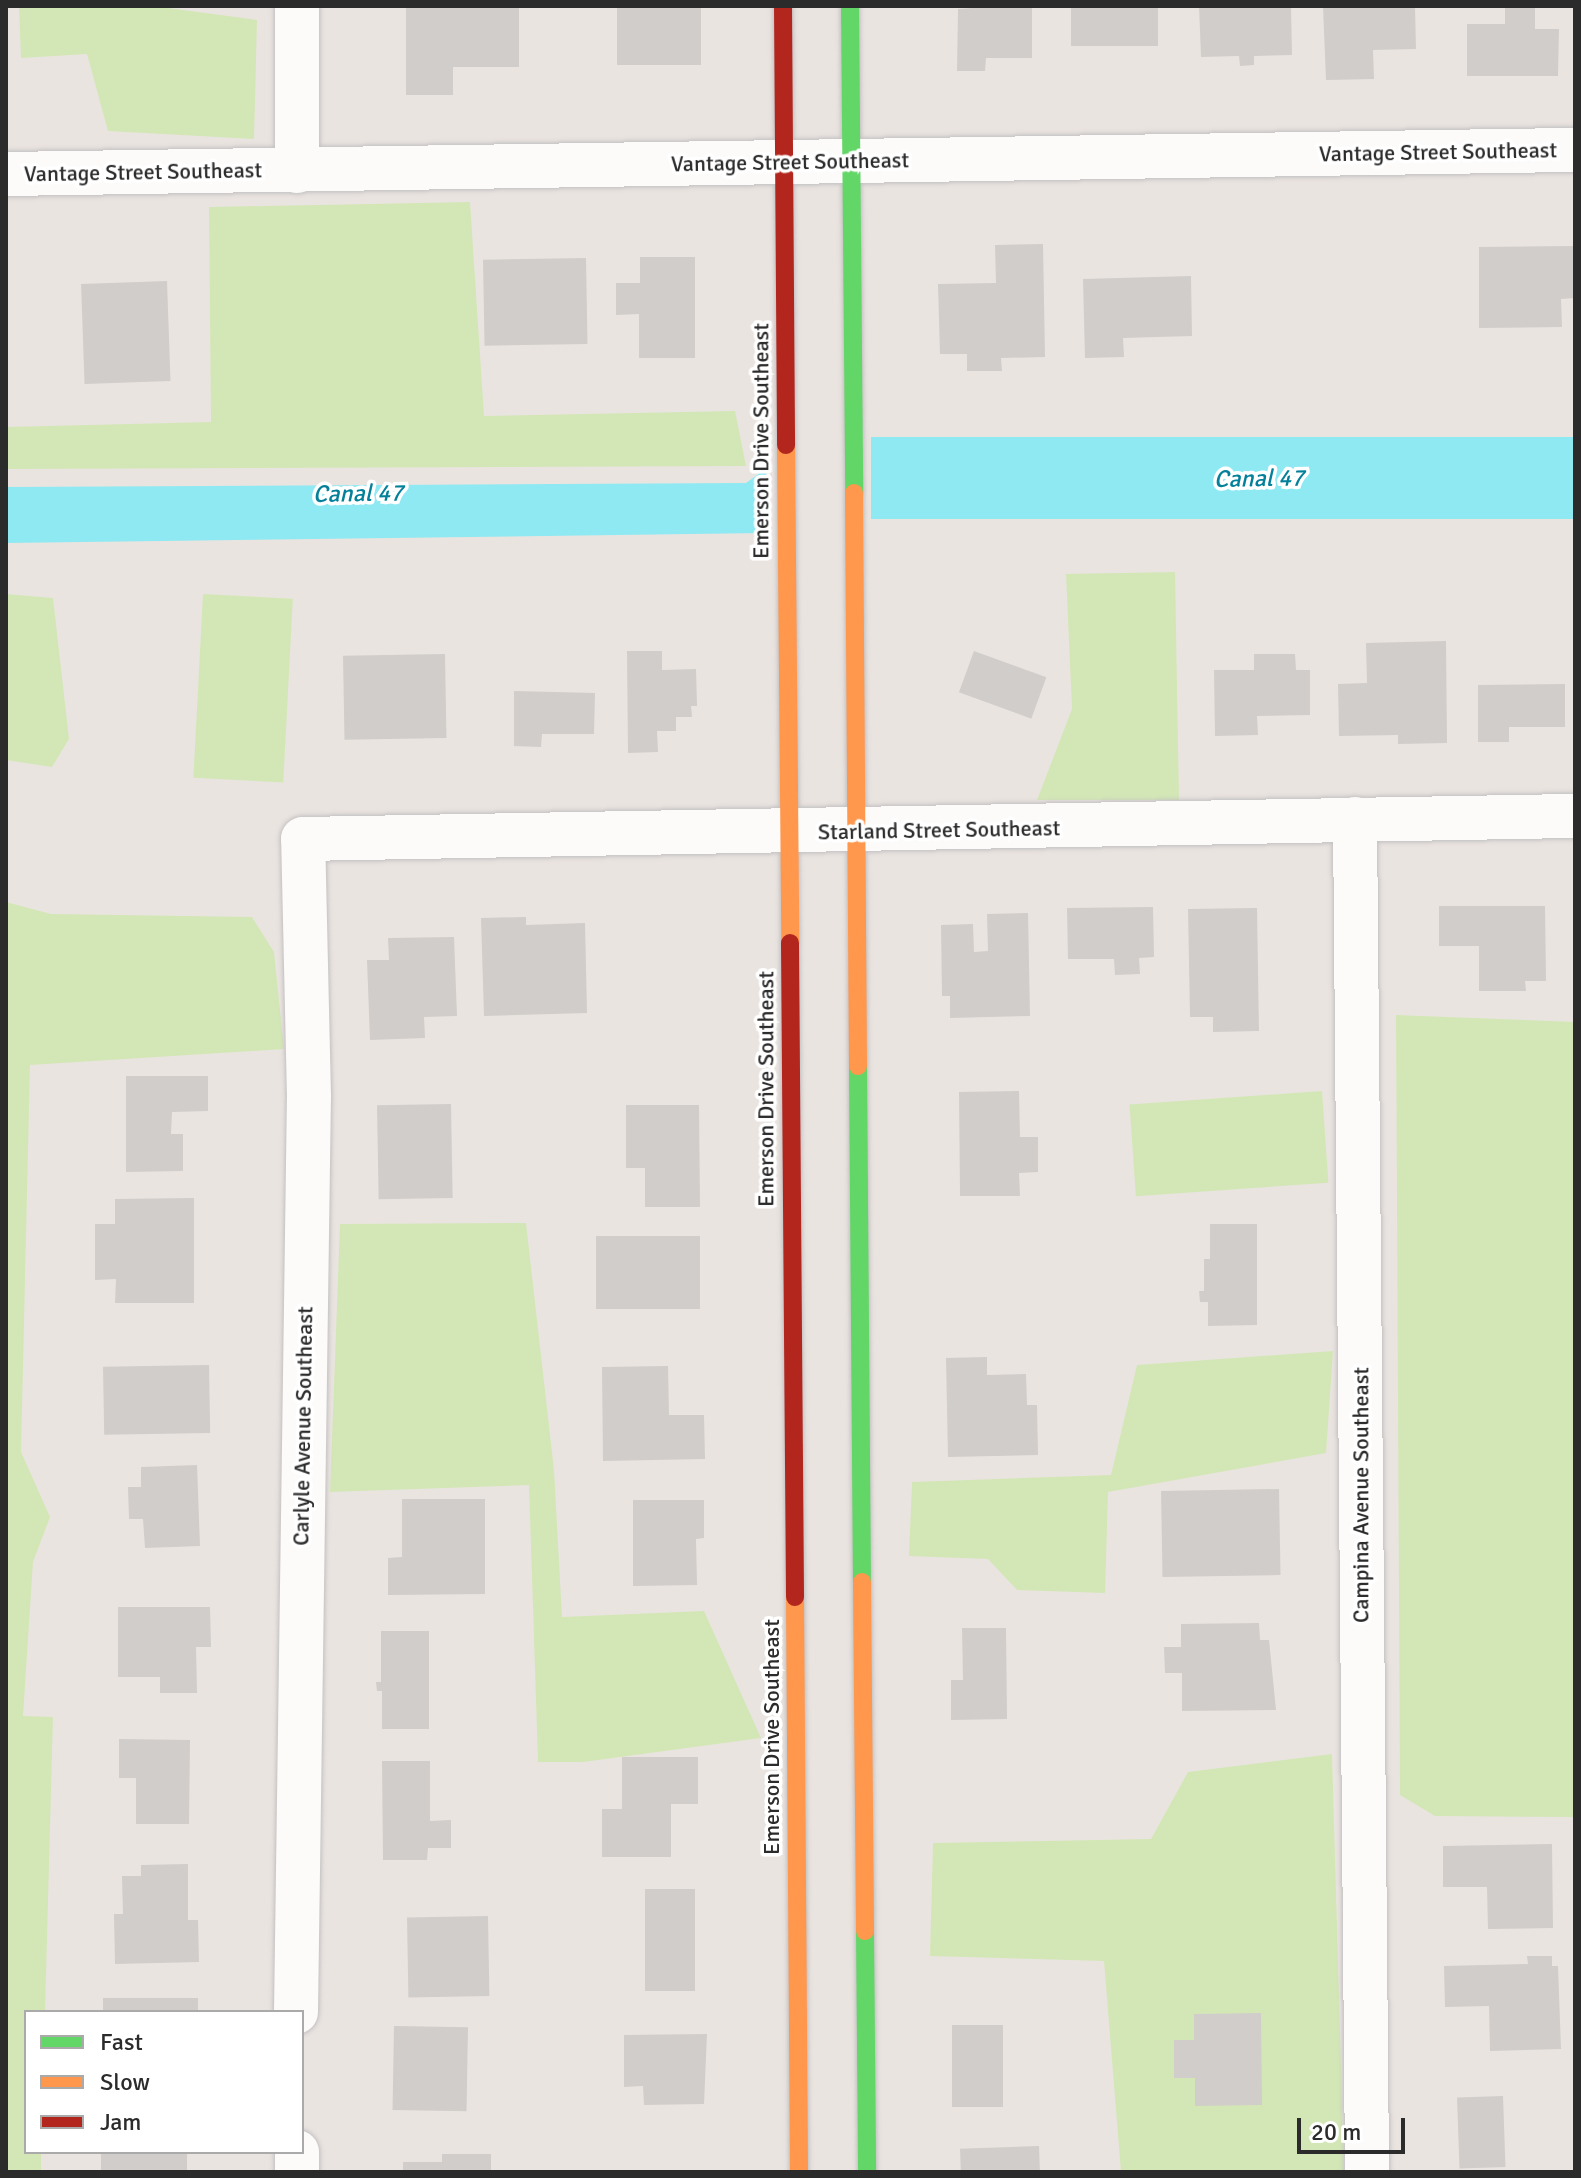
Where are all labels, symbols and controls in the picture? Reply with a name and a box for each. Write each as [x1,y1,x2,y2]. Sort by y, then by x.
street label: Vantage Street Southeast [1319,137,1557,167]
street label: Vantage Street Southeast [671,147,909,177]
street label: Vantage Street Southeast [24,157,262,187]
street label: Emerson Drive Southeast [748,323,774,559]
water label: Canal 47 [1214,464,1304,494]
water label: Canal 47 [313,479,403,509]
street label: Starland Street Southeast [818,815,1060,845]
street label: Emerson Drive Southeast [753,971,779,1207]
street label: Carlyle Avenue Southeast [288,1306,318,1546]
street label: Campina Avenue Southeast [1348,1367,1374,1623]
street label: Emerson Drive Southeast [759,1619,785,1855]
legend [24,2010,304,2154]
text: Fast [100,2027,143,2057]
text: Slow [100,2067,150,2097]
scale bar [1301,2102,1409,2152]
text: Jam [100,2107,141,2137]
text: 20 m [1311,2117,1361,2147]

